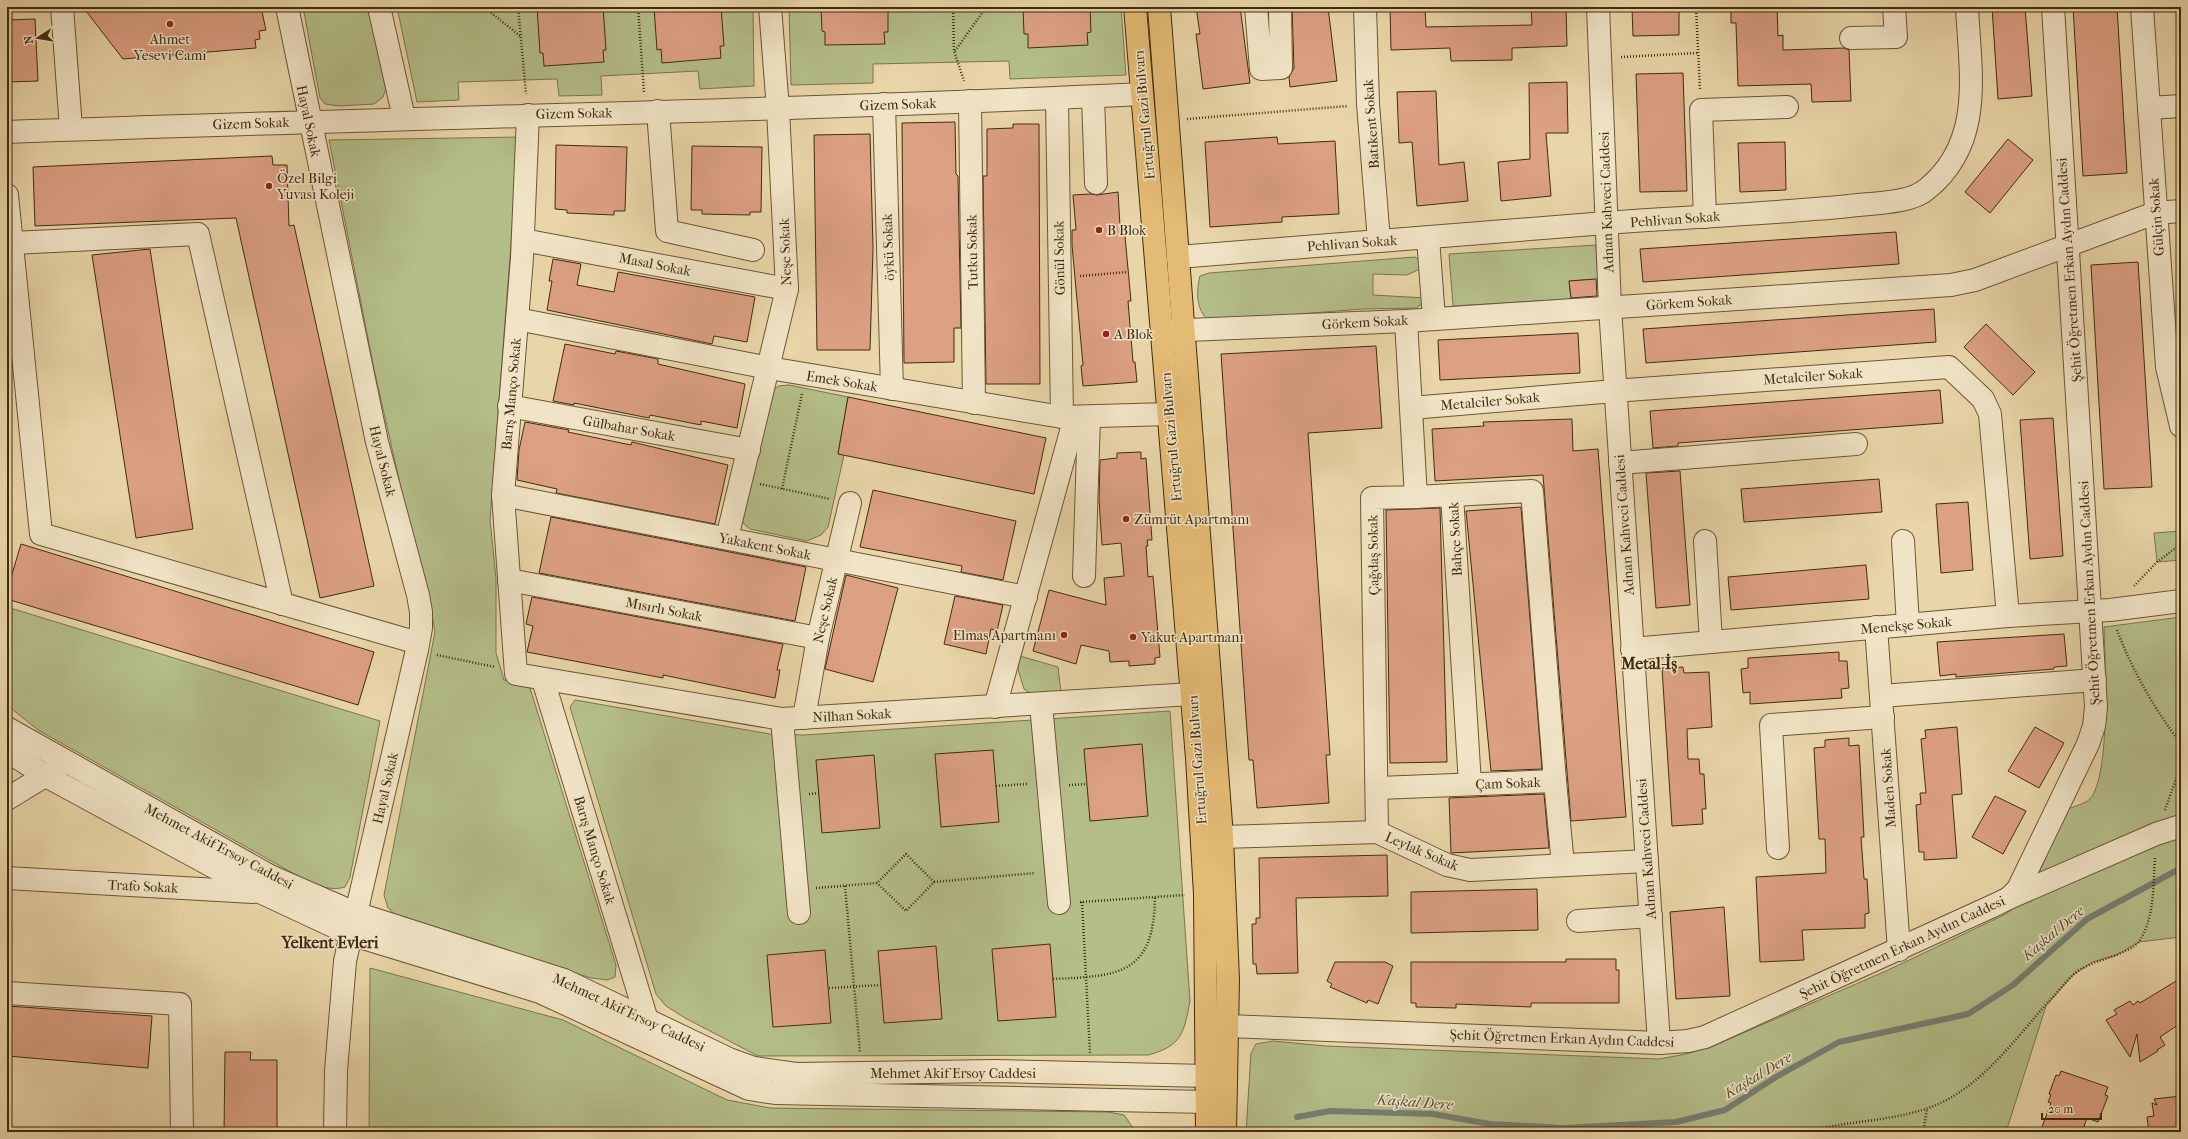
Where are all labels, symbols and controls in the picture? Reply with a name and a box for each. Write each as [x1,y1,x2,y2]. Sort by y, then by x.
north arrow [18,18,58,58]
marker: Ahmet Yesevi Cami [165,19,175,29]
place label: Ahmet Yesevi Cami [133,31,207,64]
text: N [21,34,36,45]
street label: Ertuğrul Gazi Bulvarı [1130,50,1159,180]
street label: Batıkent Sokak [1360,78,1383,169]
street label: Hayal Sokak [293,84,325,159]
street label: Gizem Sokak [859,95,938,114]
street label: Gizem Sokak [535,104,613,123]
street label: Gizem Sokak [212,114,291,133]
street label: Adnan Kahveci Caddesi [1596,131,1617,274]
street label: Şehit Öğretmen Erkan Aydın Caddesi [2052,157,2086,383]
place label: Özel Bilgi Yuvası Koleji [276,169,354,203]
street label: Gülçin Sokak [2145,177,2168,257]
marker: Özel Bilgi Yuvası Koleji [264,181,274,191]
street label: Pehlivan Sokak [1629,208,1721,231]
street label: öykü Sokak [879,212,898,281]
street label: Tutku Sokak [963,213,982,290]
street label: Neşe Sokak [776,217,795,286]
street label: Gönül Sokak [1050,220,1069,296]
place label: B Blok [1107,222,1147,239]
marker: B Blok [1094,225,1104,235]
street label: Pehlivan Sokak [1306,232,1398,255]
street label: Masal Sokak [617,249,693,280]
street label: Görkem Sokak [1645,291,1734,314]
street label: Görkem Sokak [1321,312,1409,333]
place label: A Blok [1113,326,1154,343]
marker: A Blok [1101,329,1111,339]
street label: Barış Manço Sokak [498,336,525,451]
street label: Metalciler Sokak [1763,364,1864,388]
street label: Emek Sokak [805,367,880,396]
street label: Ertuğrul Gazi Bulvarı [1157,372,1186,502]
street label: Metalciler Sokak [1440,389,1541,414]
street label: Gülbahar Sokak [581,412,677,445]
street label: Hayal Sokak [365,424,400,499]
street label: Adnan Kahveci Caddesi [1611,454,1638,597]
street label: Şehit Öğretmen Erkan Aydın Caddesi [2074,480,2104,706]
street label: Bahçe Sokak [1445,501,1466,577]
place label: Zümrüt Apartmanı [1134,511,1249,528]
marker: Zümrüt Apartmanı [1121,514,1131,524]
street label: Çağdaş Sokak [1364,514,1383,596]
street label: Yakakent Sokak [716,529,813,564]
street label: Neşe Sokak [810,575,842,645]
street label: Mısırlı Sokak [624,594,705,625]
street label: Menekşe Sokak [1860,613,1953,638]
place label: Elmas Apartmanı [953,627,1056,644]
place label: Yakut Apartmanı [1140,629,1244,646]
marker: Elmas Apartmanı [1059,630,1069,640]
marker: Yakut Apartmanı [1128,632,1138,642]
district label: Metal-İş [1620,653,1677,674]
street label: Ertuğrul Gazi Bulvarı [1184,695,1211,825]
street label: Nilhan Sokak [812,705,893,726]
street label: Maden Sokak [1877,747,1900,828]
street label: Hayal Sokak [369,750,402,826]
street label: Çam Sokak [1475,774,1542,793]
street label: Adnan Kahveci Caddesi [1633,778,1660,921]
street label: Barış Manço Sokak [570,794,619,907]
street label: Mehmet Akif Ersoy Caddesi [141,800,296,893]
street label: Leylak Sokak [1382,828,1462,875]
street label: Trafo Sokak [107,876,179,897]
street label: Şehit Öğretmen Erkan Aydın Caddesi [1796,891,2008,1003]
water label: Kaşkal Dere [2017,901,2089,965]
district label: Yelkent Evleri [280,933,379,952]
street label: Mehmet Akif Ersoy Caddesi [550,970,708,1055]
street label: Şehit Öğretmen Erkan Aydın Caddesi [1449,1025,1675,1051]
water label: Kaşkal Dere [1720,1047,1796,1103]
street label: Mehmet Akif Ersoy Caddesi [870,1065,1036,1082]
water label: Kaşkal Dere [1376,1090,1454,1114]
scale bar [2042,1095,2101,1121]
text: 20 m [2048,1102,2073,1116]

